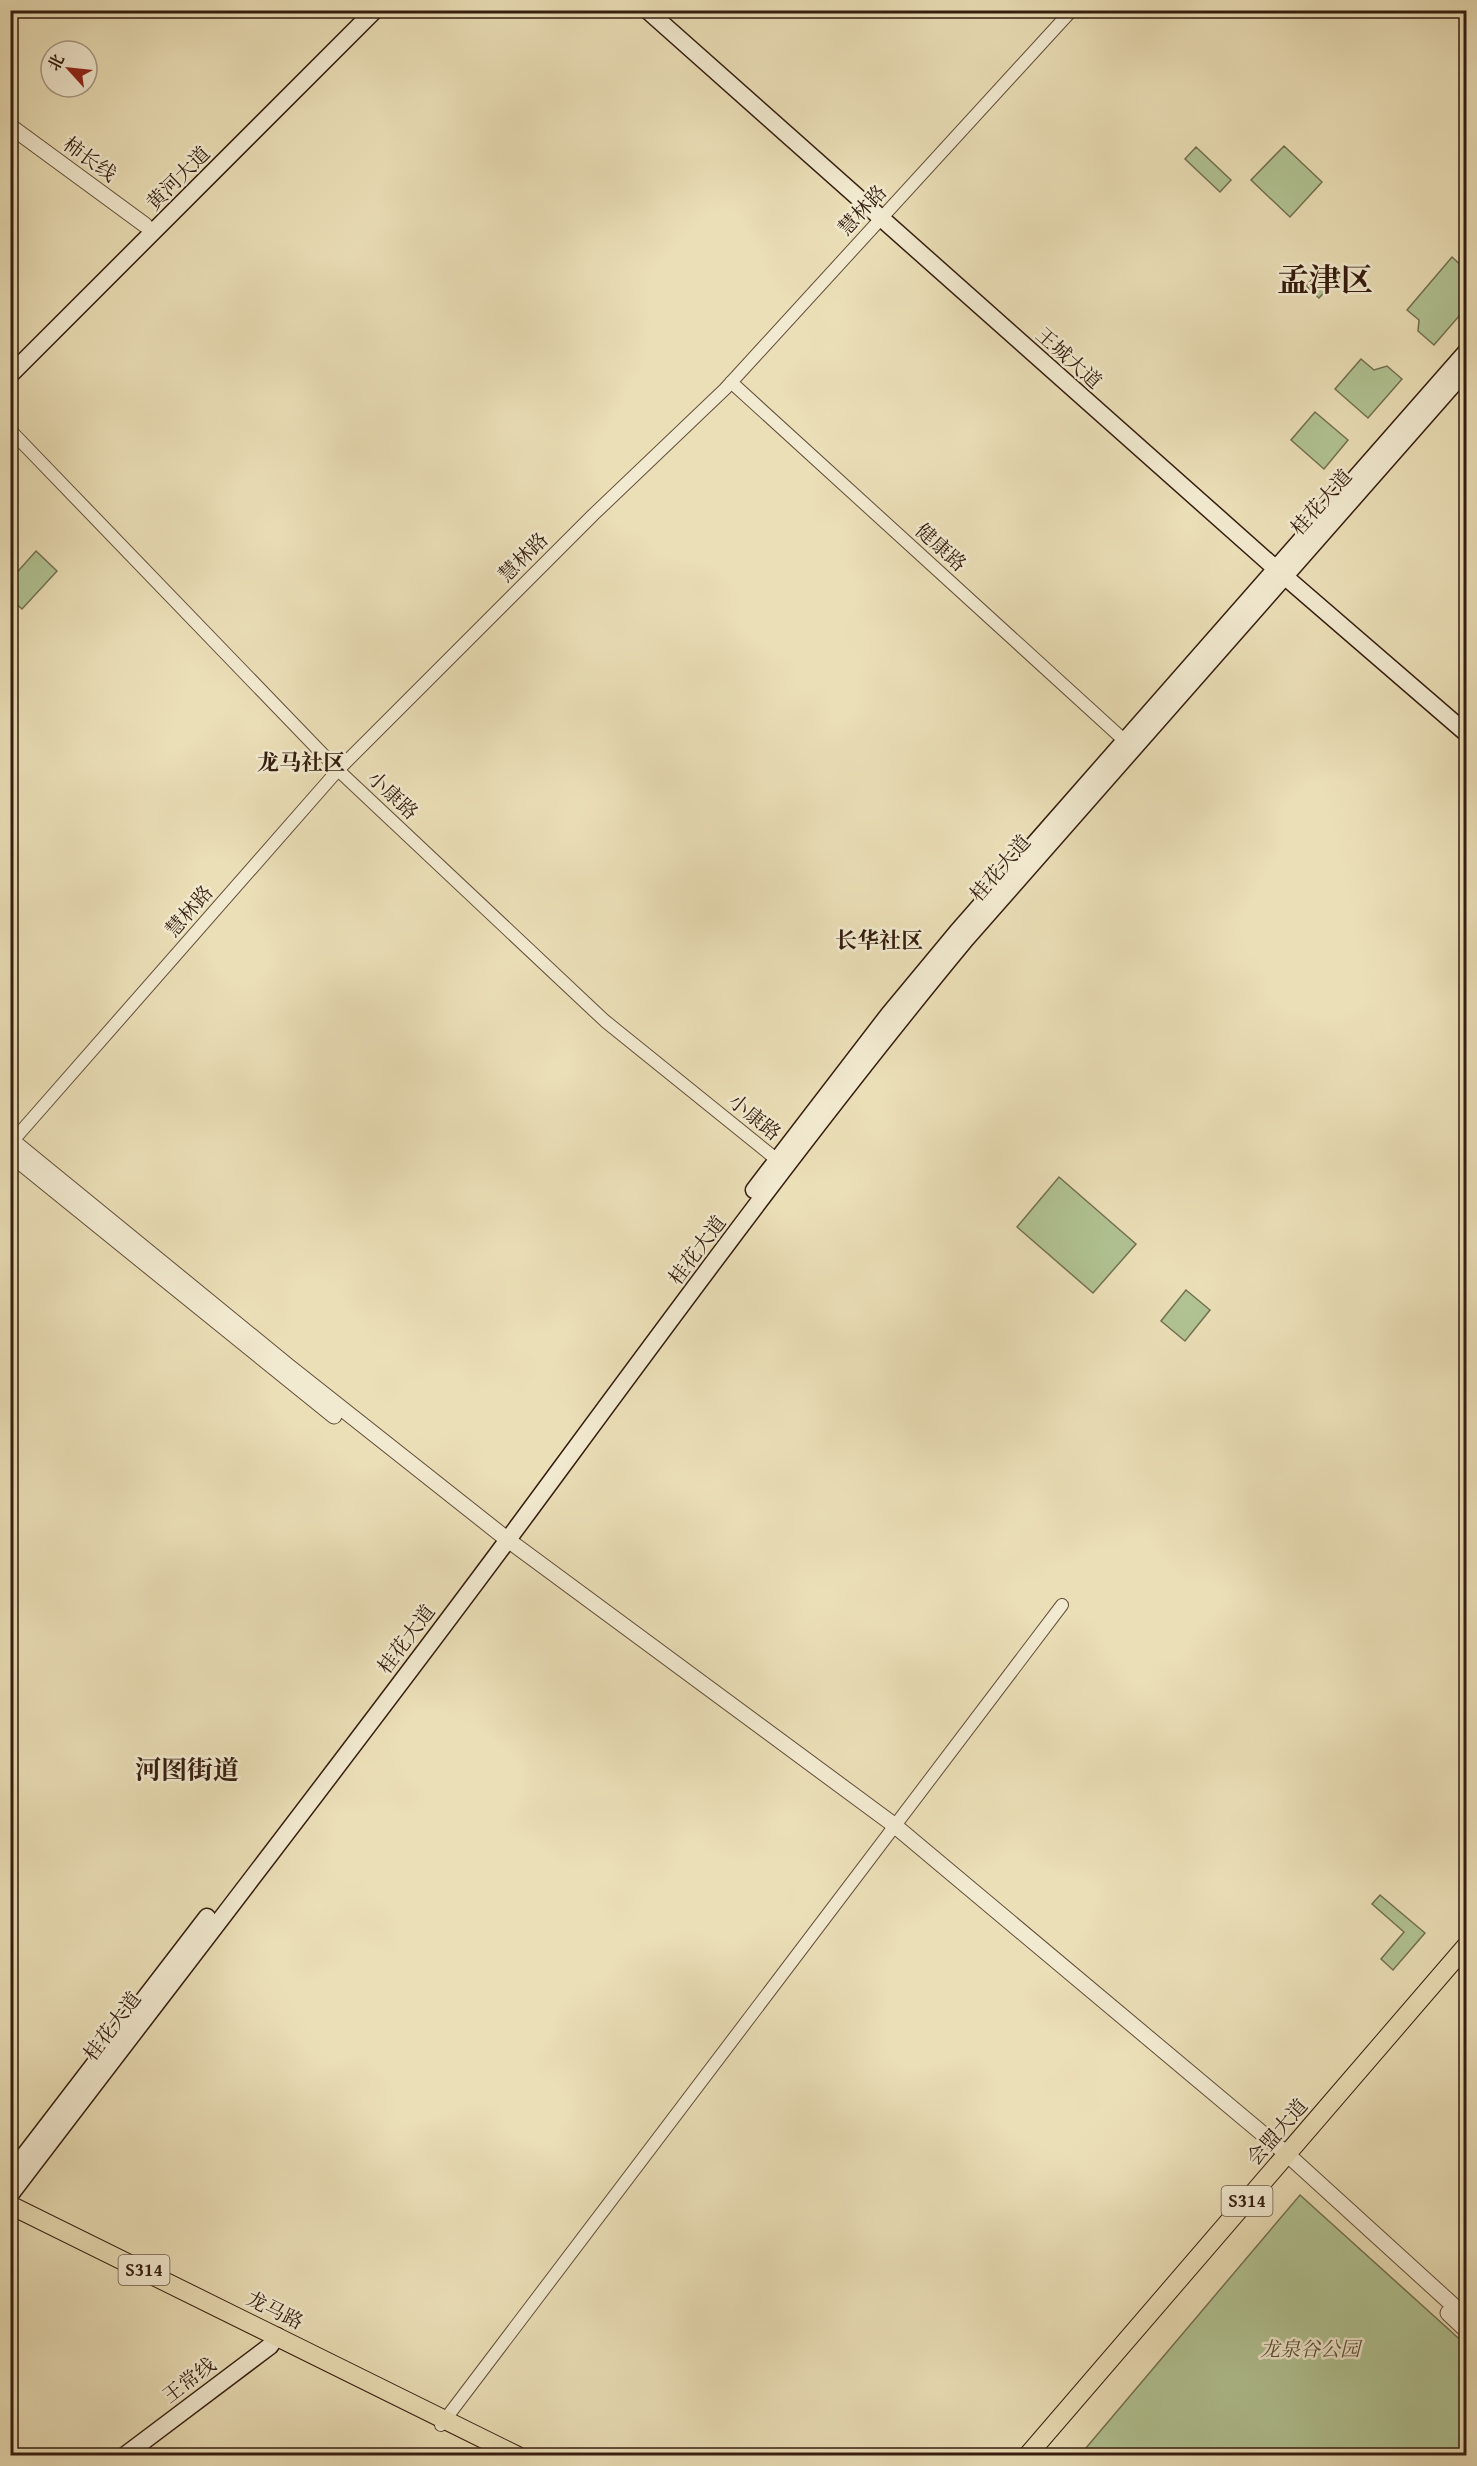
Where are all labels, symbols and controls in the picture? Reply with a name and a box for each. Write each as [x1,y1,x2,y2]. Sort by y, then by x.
north arrow [39,39,99,99]
text: 北 [41,50,70,75]
street label: 柿长线 [58,129,123,188]
street label: 黄河大道 [139,139,216,216]
street label: 慧林路 [831,178,893,241]
district label: 孟津区 [1277,256,1373,303]
street label: 王城大道 [1030,320,1109,395]
street label: 桂花大道 [1283,462,1358,541]
street label: 健康路 [909,516,973,577]
street label: 慧林路 [491,525,554,588]
district label: 龙马社区 [257,746,345,778]
street label: 小康路 [362,764,425,826]
street label: 桂花大道 [962,828,1037,907]
street label: 慧林路 [158,879,219,943]
district label: 长华社区 [835,924,923,956]
street label: 小康路 [723,1086,788,1147]
street label: 桂花大道 [661,1209,732,1290]
street label: 桂花大道 [370,1598,441,1679]
district label: 河图街道 [135,1750,239,1789]
street label: 桂花大道 [76,1985,147,2066]
street label: 会盟大道 [1239,2092,1314,2171]
road number: S314 [1222,2186,1272,2216]
road number: S314 [118,2255,170,2285]
street label: 龙马路 [242,2283,309,2336]
park label: 龙泉谷公园 [1260,2334,1363,2363]
street label: 王常线 [156,2350,221,2409]

